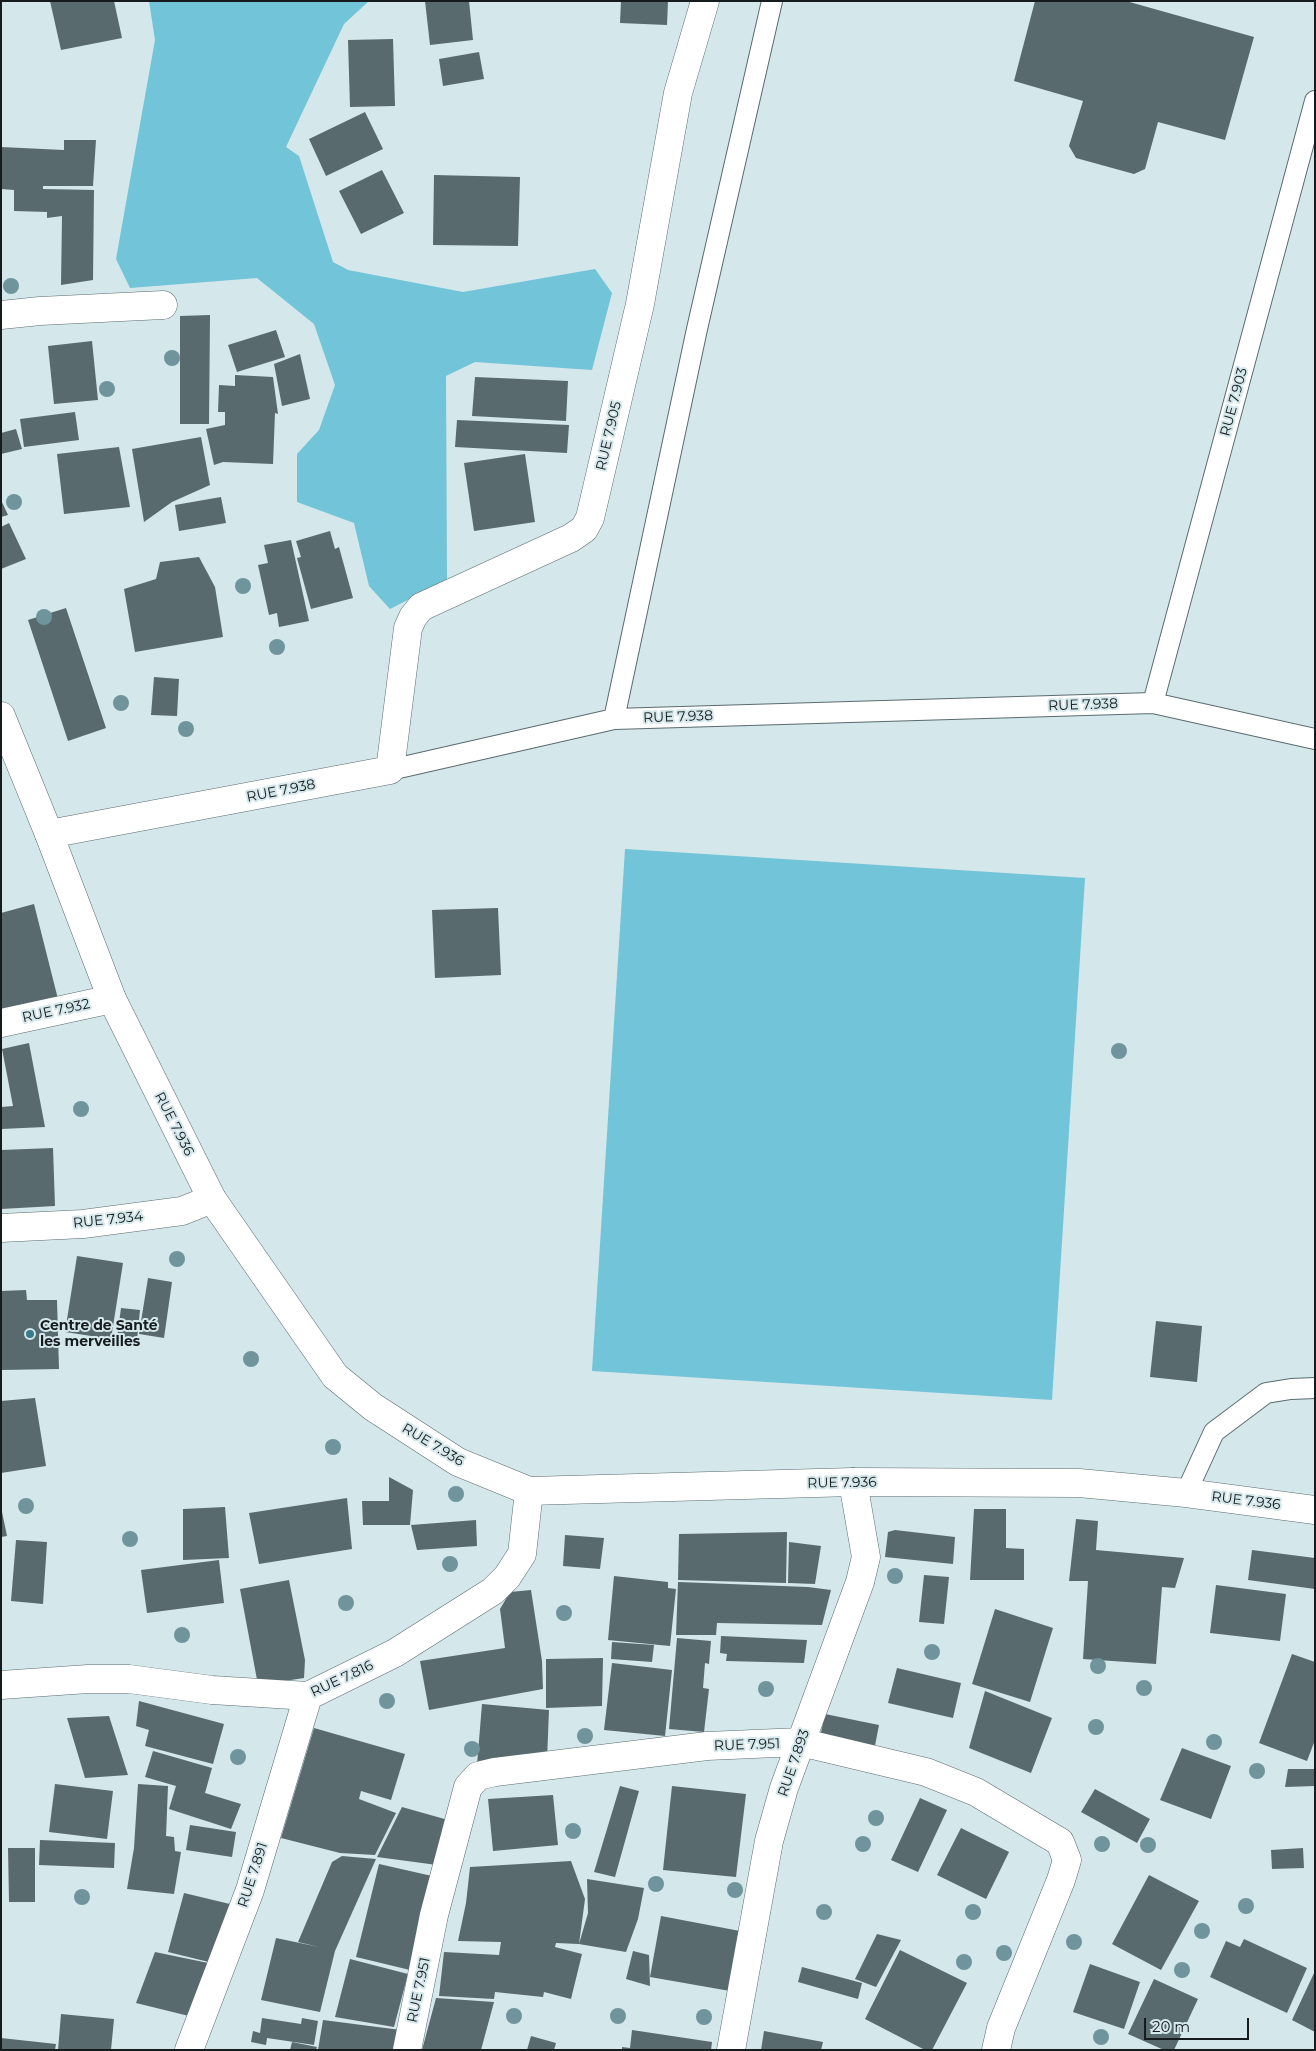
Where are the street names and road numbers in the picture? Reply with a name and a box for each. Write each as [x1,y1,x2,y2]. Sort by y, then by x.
street label: RUE 7.903 [1217,366,1251,438]
street label: RUE 7.905 [593,400,625,472]
street label: RUE 7.938 [1048,695,1118,715]
street label: RUE 7.938 [643,707,713,727]
street label: RUE 7.938 [245,776,317,806]
street label: RUE 7.932 [21,996,91,1026]
street label: RUE 7.936 [151,1089,197,1159]
street label: RUE 7.934 [72,1208,144,1232]
street label: RUE 7.936 [399,1420,467,1470]
street label: RUE 7.936 [807,1474,877,1492]
street label: RUE 7.936 [1210,1488,1282,1514]
street label: RUE 7.816 [308,1657,376,1701]
street label: RUE 7.893 [775,1727,813,1799]
street label: RUE 7.951 [714,1735,780,1755]
street label: RUE 7.891 [235,1840,271,1910]
street label: RUE 7.951 [404,1956,434,2024]

